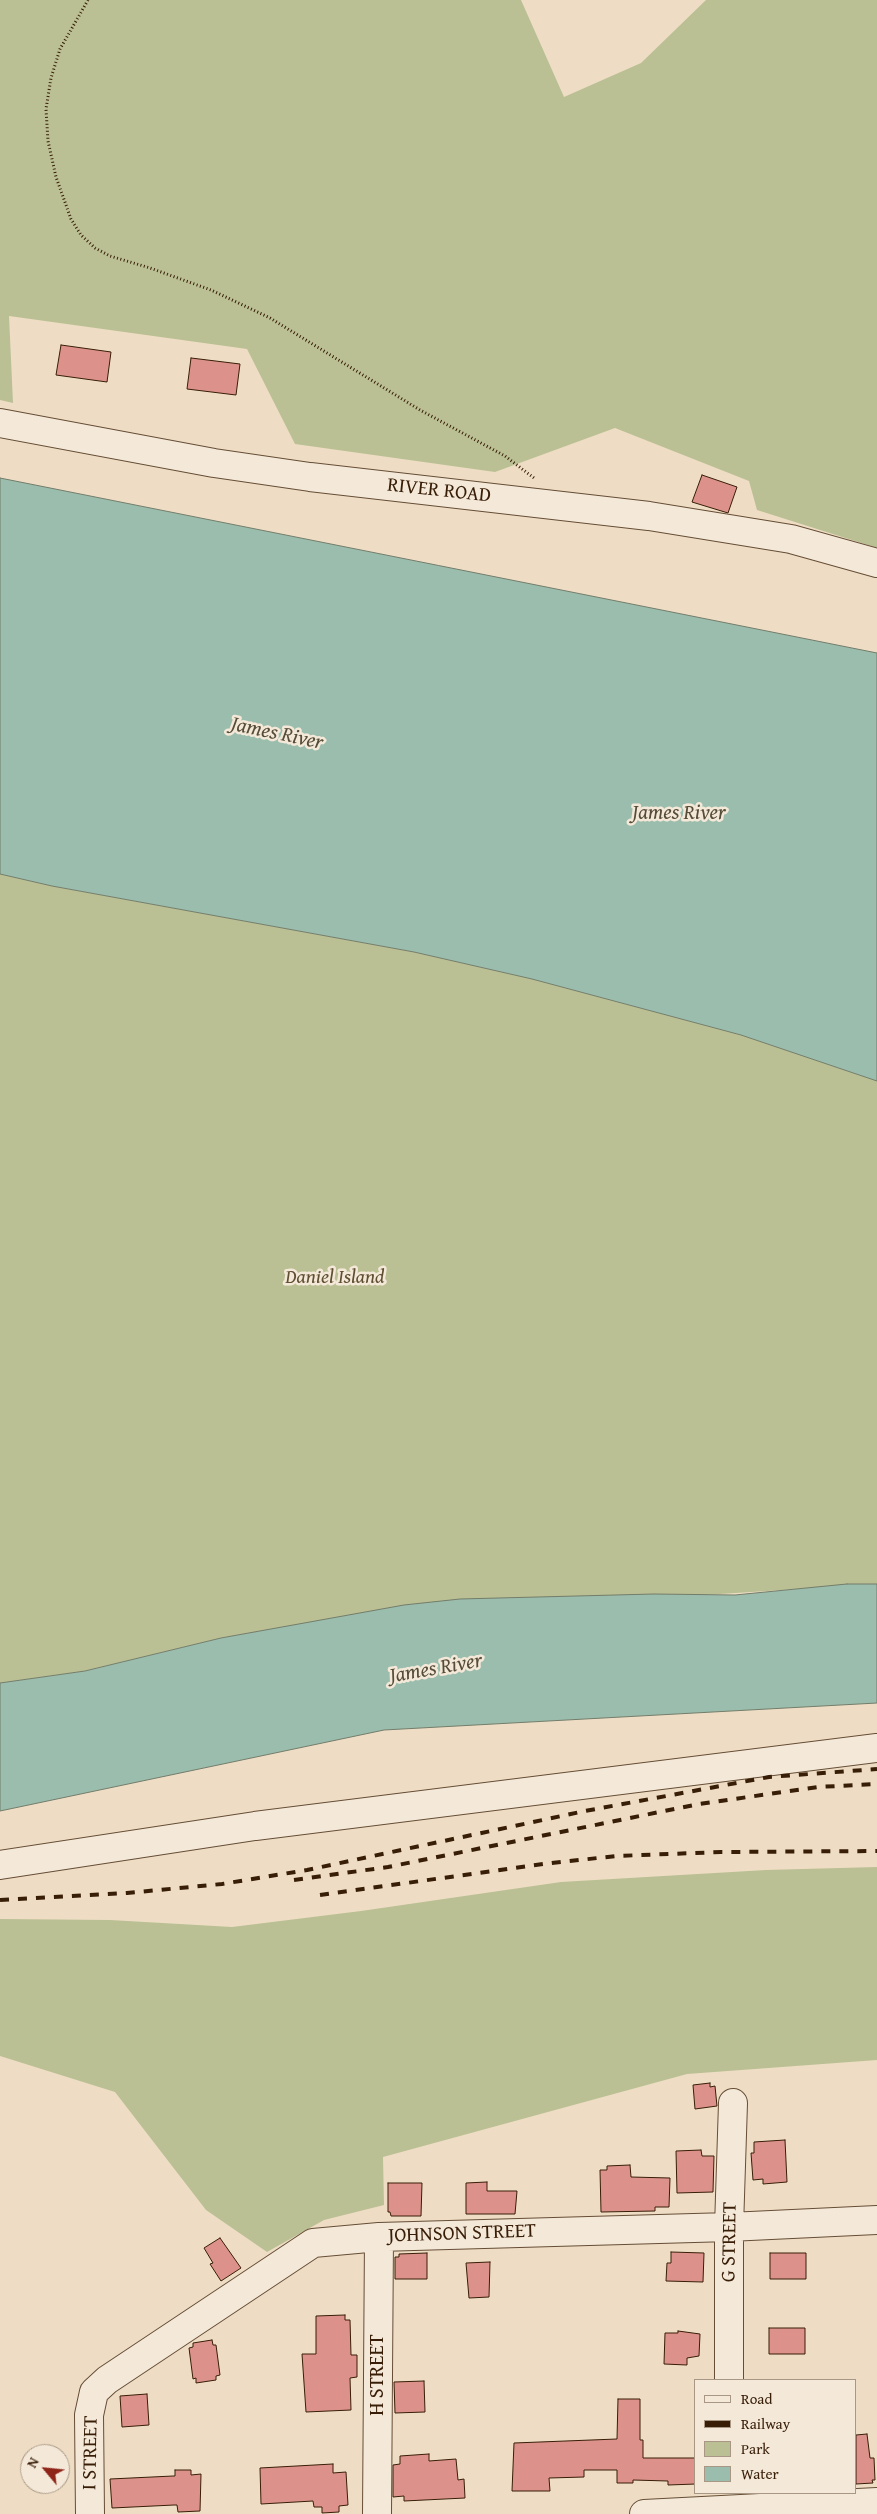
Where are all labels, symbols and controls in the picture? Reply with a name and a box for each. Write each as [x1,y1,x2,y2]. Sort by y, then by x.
street label: RIVER ROAD [386,474,492,508]
water label: James River [229,712,325,756]
water label: James River [632,801,726,827]
park label: Daniel Island [285,1266,385,1290]
water label: James River [388,1648,484,1690]
street label: G STREET [717,2202,743,2282]
street label: JOHNSON STREET [388,2219,536,2249]
street label: H STREET [366,2334,390,2416]
legend [694,2379,857,2494]
text: Road [741,2388,772,2409]
text: Railway [741,2413,790,2434]
street label: I STREET [78,2416,104,2490]
text: Park [741,2438,770,2459]
north arrow [20,2444,70,2494]
text: N [22,2454,44,2471]
text: Water [741,2463,779,2484]

